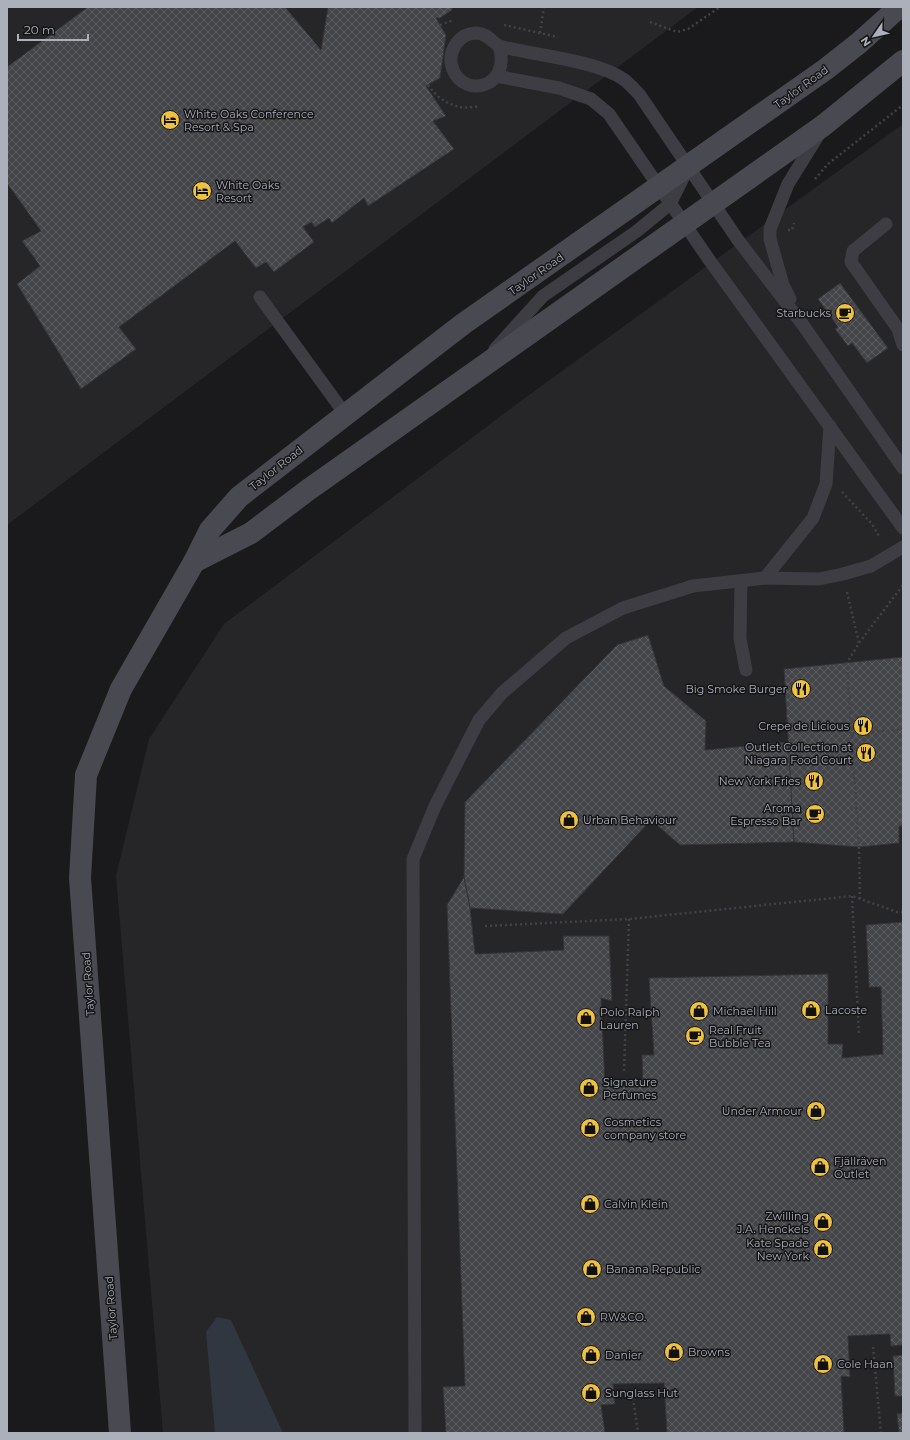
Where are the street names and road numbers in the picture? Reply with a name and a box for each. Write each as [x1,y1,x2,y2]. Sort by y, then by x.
street label: Taylor Road [771,62,831,112]
street label: Taylor Road [506,250,566,298]
street label: Taylor Road [246,443,306,493]
street label: Taylor Road [79,952,97,1016]
street label: Taylor Road [102,1276,120,1340]

